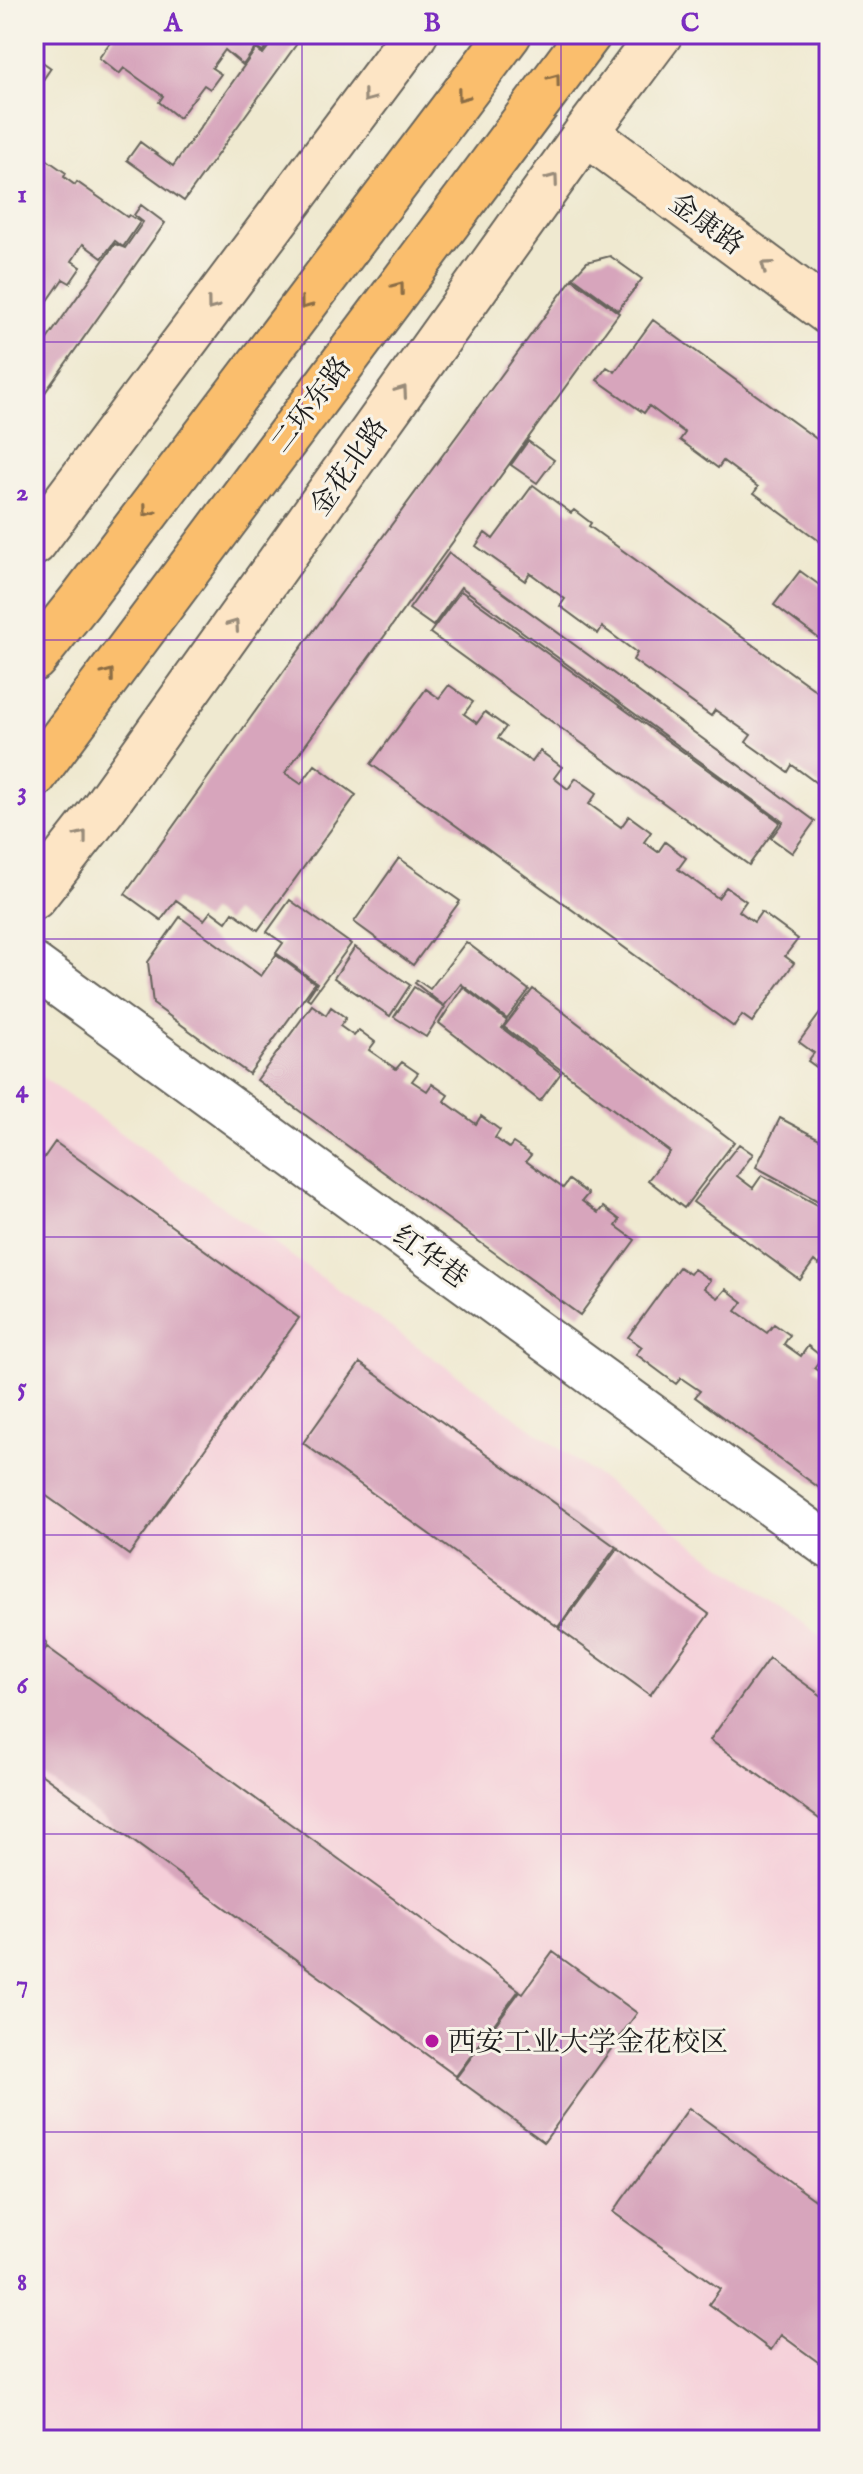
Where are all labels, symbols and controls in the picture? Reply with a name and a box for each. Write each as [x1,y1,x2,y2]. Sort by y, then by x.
text: A [163,7,183,40]
text: B [423,7,441,40]
text: C [681,7,700,40]
one-way arrow [545,73,559,88]
one-way arrow [457,87,471,102]
one-way arrow [363,88,378,102]
one-way arrow [543,174,558,188]
text: 1 [17,178,27,211]
street label: 金康路 [661,186,750,264]
one-way arrow [760,262,775,276]
one-way arrow [389,281,403,296]
one-way arrow [300,295,315,310]
one-way arrow [208,296,222,311]
street label: 二环东路 [264,350,360,461]
one-way arrow [392,385,406,399]
street label: 金花北路 [304,412,397,523]
text: 2 [16,476,28,509]
one-way arrow [144,503,158,517]
one-way arrow [224,620,239,634]
one-way arrow [99,669,113,683]
text: 3 [17,775,27,808]
one-way arrow [72,831,87,845]
text: 4 [16,1073,30,1106]
street label: 红华巷 [385,1219,474,1297]
text: 5 [17,1371,27,1404]
text: 6 [17,1669,29,1702]
text: 7 [16,1968,28,2001]
place label: 西安工业大学金花校区 [448,2026,728,2061]
marker: 西安工业大学金花校区 [423,2032,441,2050]
text: 8 [17,2266,27,2299]

